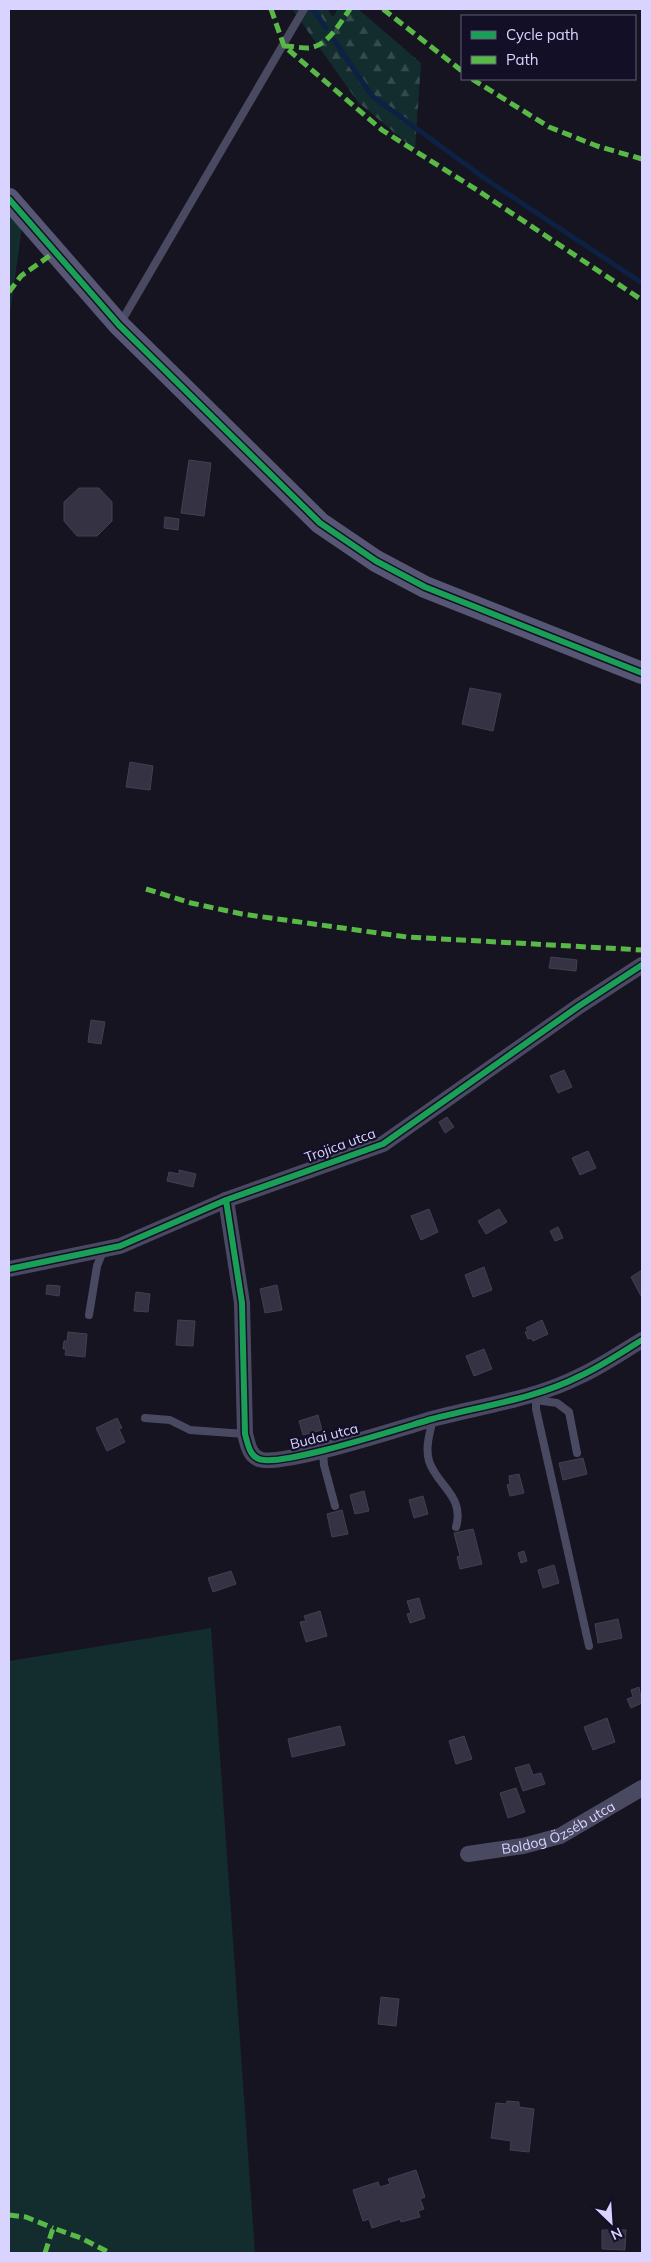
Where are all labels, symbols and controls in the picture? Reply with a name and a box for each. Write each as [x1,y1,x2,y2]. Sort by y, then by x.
legend [461,15,636,80]
text: Cycle path [506,25,579,44]
text: Path [506,50,538,69]
street label: Trojica utca [302,1124,378,1166]
street label: Budai utca [288,1419,360,1453]
street label: Boldog Özséb utca [500,1797,618,1858]
north arrow [586,2197,636,2247]
text: N [608,2223,625,2244]

